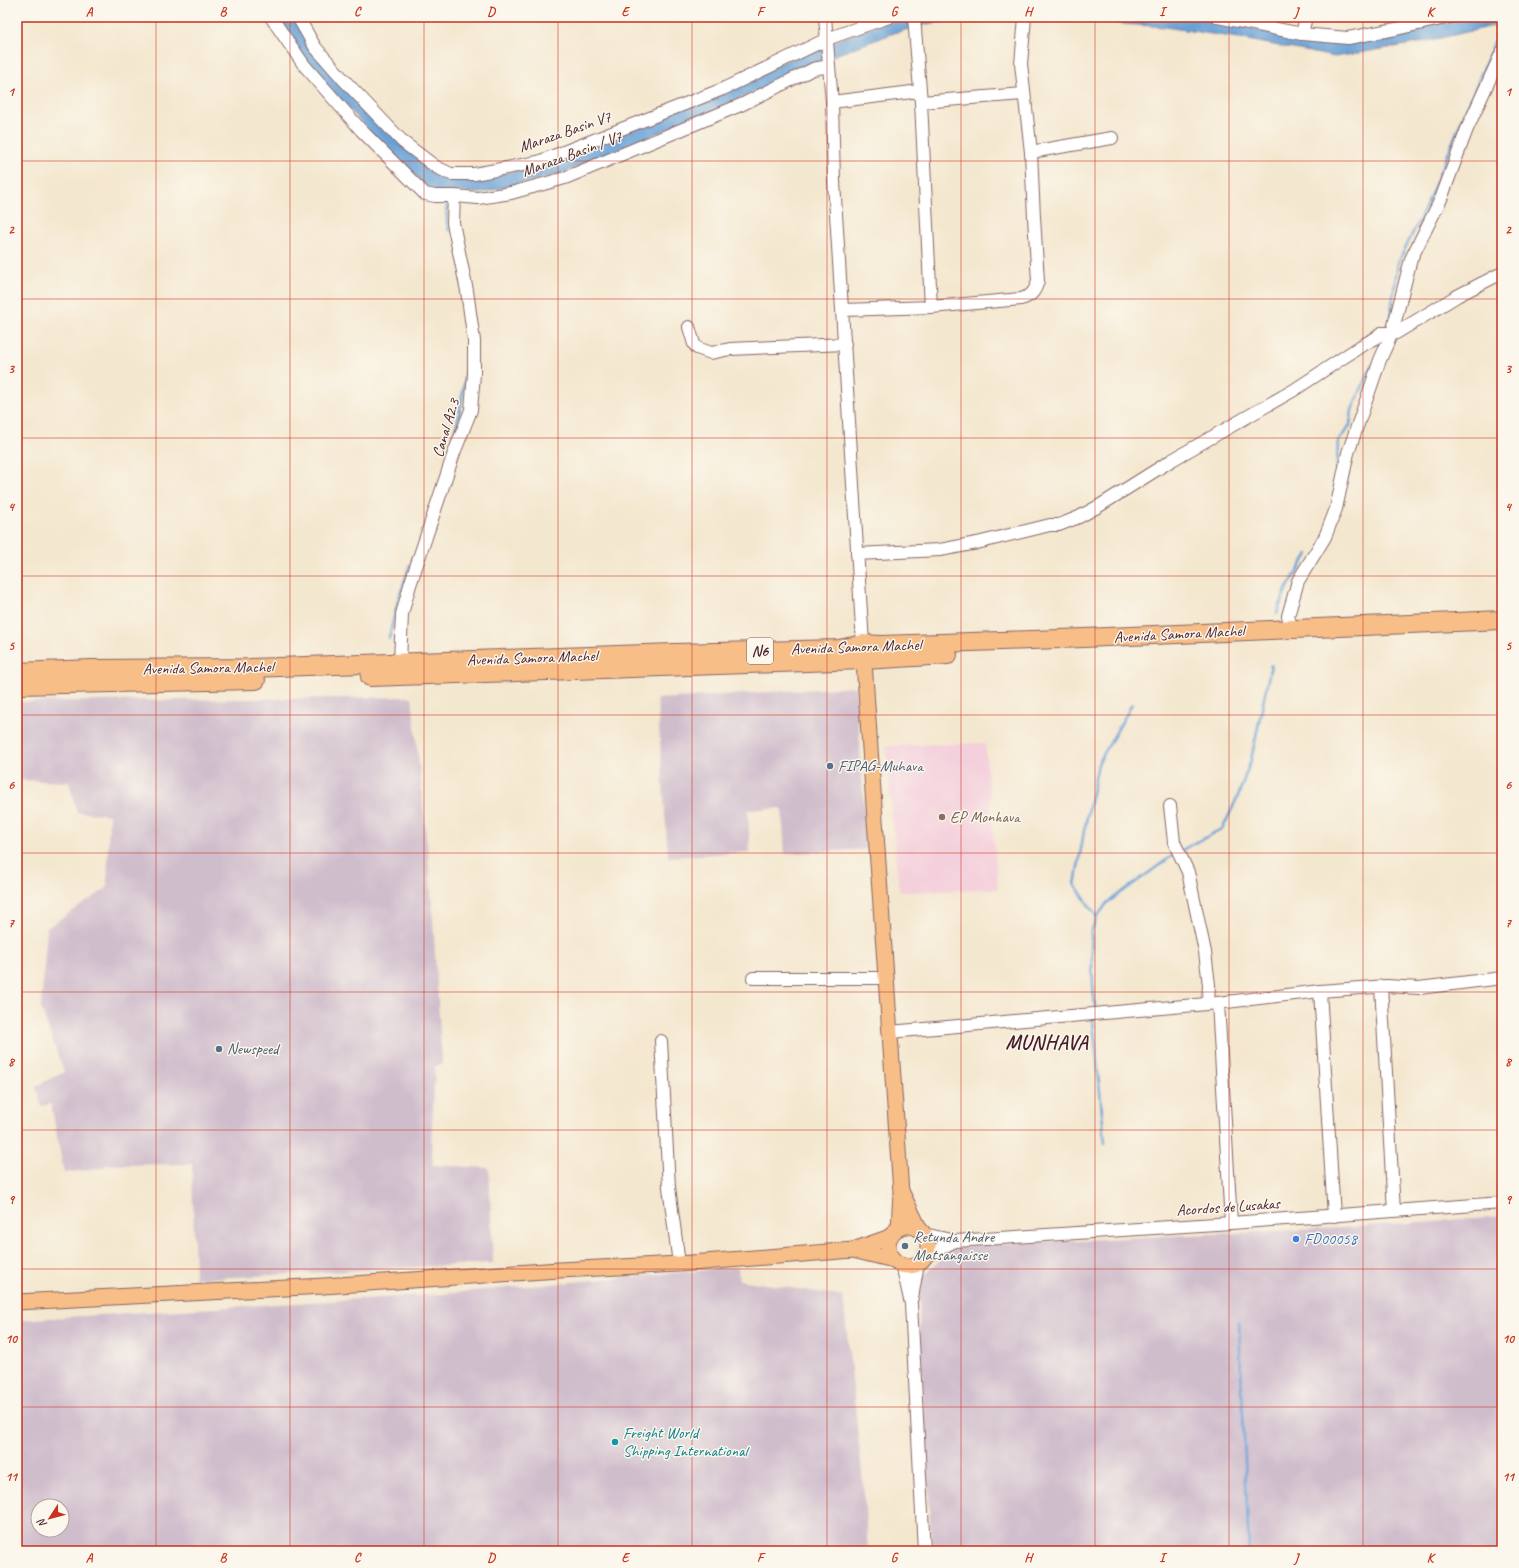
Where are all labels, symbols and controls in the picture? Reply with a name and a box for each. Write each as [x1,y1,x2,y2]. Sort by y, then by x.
text: A [86,4,94,20]
text: B [220,4,228,20]
text: C [354,4,362,20]
text: D [487,4,496,20]
text: E [622,4,631,20]
text: F [757,4,766,20]
text: G [891,4,899,20]
text: H [1024,4,1034,20]
text: I [1159,4,1168,20]
text: J [1293,4,1300,20]
text: K [1427,4,1437,20]
text: 1 [8,84,16,100]
text: 1 [1505,84,1513,100]
street label: Maraza Basin V7 [516,107,614,157]
street label: Maraza Basin / V7 [519,126,626,181]
text: 2 [8,222,15,238]
text: 2 [1505,222,1512,238]
text: 3 [8,361,15,377]
text: 3 [1505,361,1512,377]
street label: Canal A2.3 [428,395,465,460]
text: 4 [8,499,16,515]
text: 4 [1505,499,1513,515]
street label: Avenida Samora Machel [1113,620,1248,647]
street label: Avenida Samora Machel [790,635,925,659]
text: 5 [8,638,15,654]
road number: N6 [747,638,773,664]
text: 5 [1505,638,1512,654]
street label: Avenida Samora Machel [466,646,601,670]
street label: Avenida Samora Machel [143,657,277,679]
place label: FIPAG-Muhava [838,756,924,776]
marker: FIPAG-Muhava [825,761,835,771]
text: 6 [8,777,15,793]
text: 6 [1505,777,1512,793]
place label: EP Monhava [950,807,1021,827]
marker: EP Monhava [937,812,947,822]
text: 7 [8,915,15,931]
text: 7 [1505,915,1512,931]
district label: MUNHAVA [1005,1030,1089,1055]
place label: Newspeed [227,1039,281,1059]
marker: Newspeed [214,1044,224,1054]
text: 8 [8,1054,16,1070]
text: 8 [1505,1054,1513,1070]
text: 9 [8,1192,15,1208]
text: 9 [1505,1192,1512,1208]
street label: Acordos de Lusakas [1176,1193,1282,1221]
place label: Retunda Andre Matsangaisse [913,1227,996,1265]
place label: FD00058 [1304,1229,1359,1249]
marker: FD00058 [1291,1234,1301,1244]
marker: Retunda Andre Matsangaisse [900,1241,910,1251]
text: 10 [5,1331,18,1347]
text: 10 [1502,1331,1515,1347]
place label: Freight World Shipping International [623,1423,750,1461]
marker: Freight World Shipping International [610,1437,620,1447]
text: 11 [5,1469,19,1485]
text: 11 [1502,1469,1516,1485]
north arrow [30,1498,70,1538]
text: N [33,1515,50,1531]
text: A [86,1550,94,1566]
text: B [220,1550,228,1566]
text: C [354,1550,362,1566]
text: D [487,1550,496,1566]
text: E [622,1550,631,1566]
text: F [757,1550,766,1566]
text: G [891,1550,899,1566]
text: H [1024,1550,1034,1566]
text: I [1159,1550,1168,1566]
text: J [1293,1550,1300,1566]
text: K [1427,1550,1437,1566]

